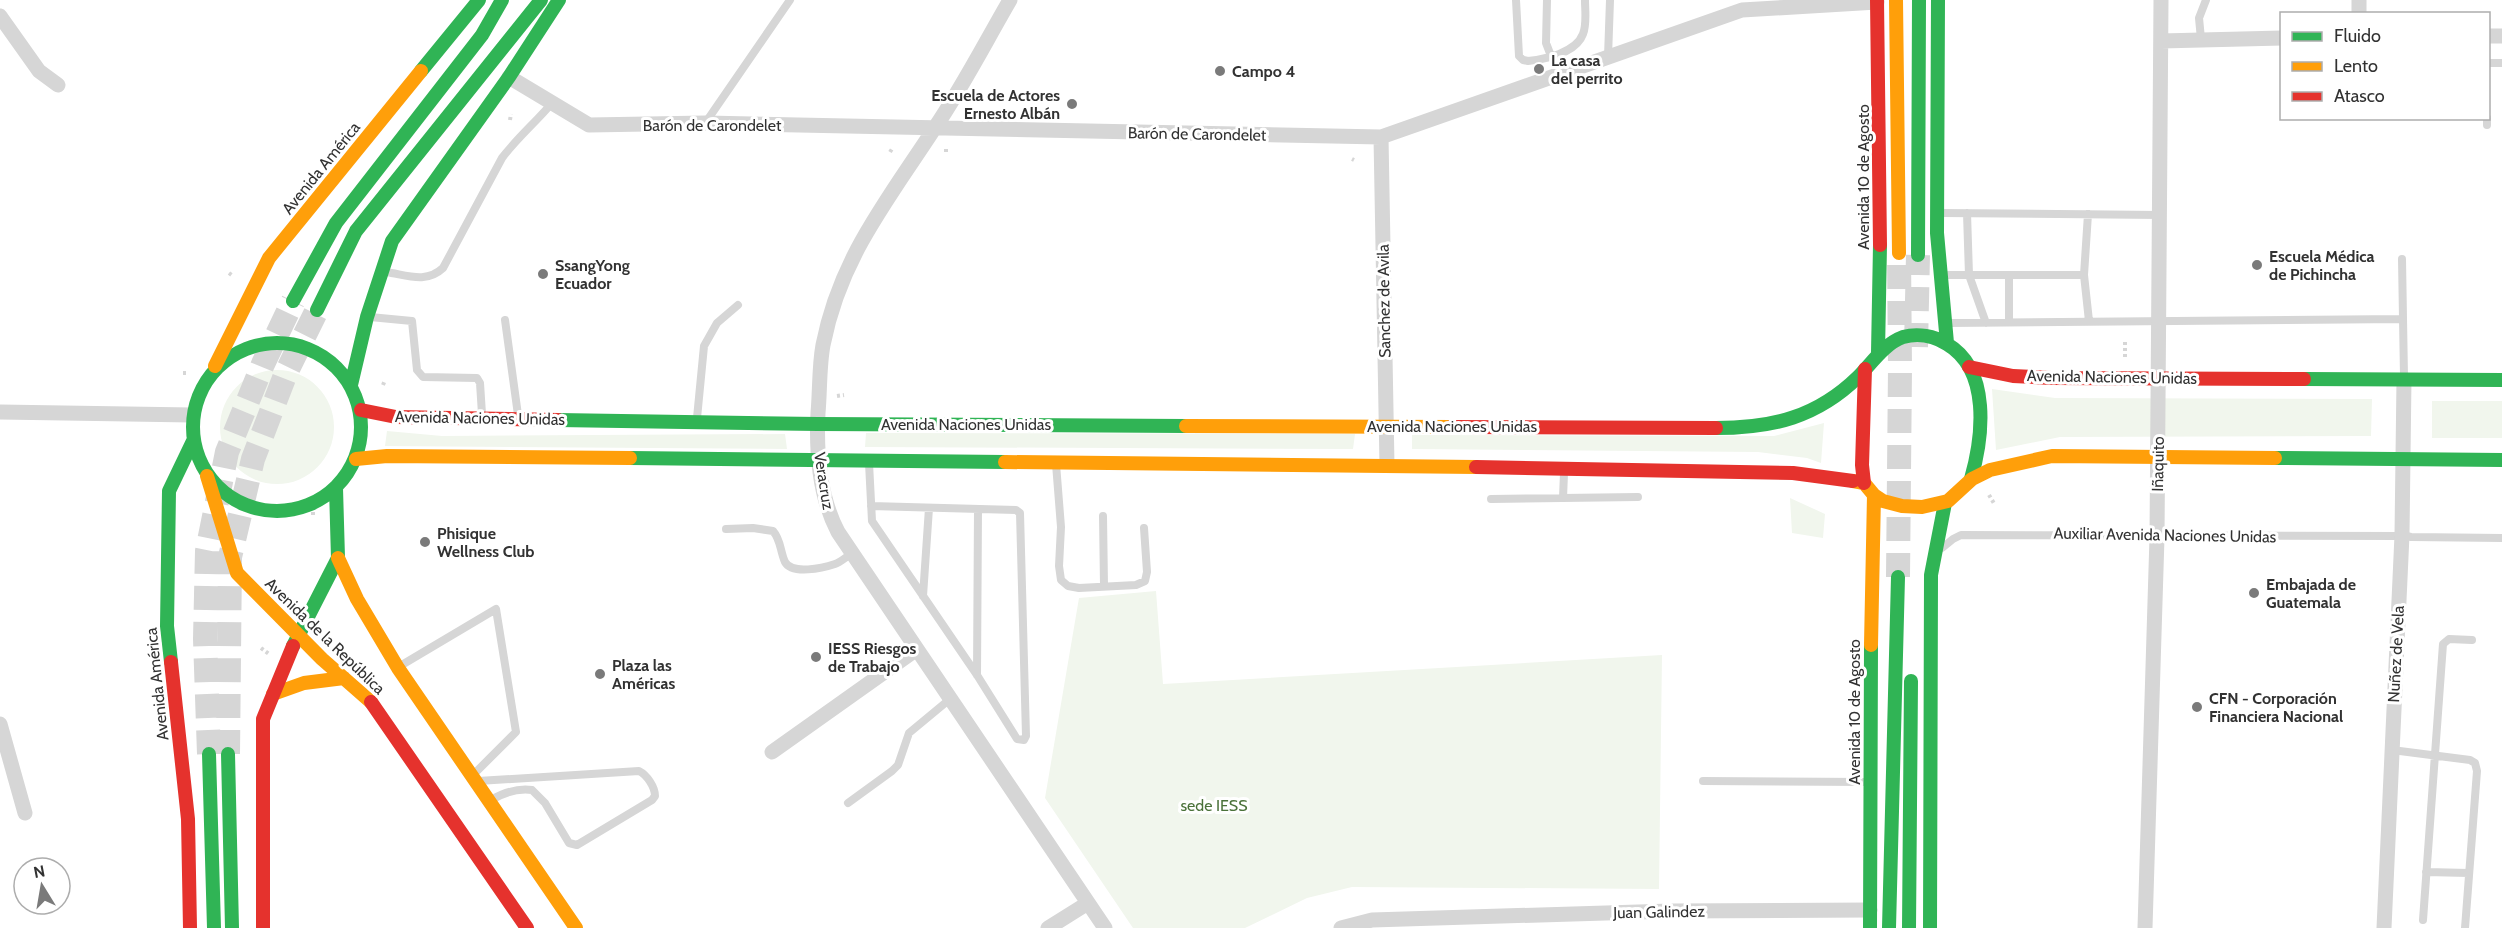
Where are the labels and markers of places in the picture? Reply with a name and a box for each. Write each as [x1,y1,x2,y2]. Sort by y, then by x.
place label: La casa del perrito [1551,51,1623,88]
place label: Campo 4 [1232,62,1295,81]
marker: La casa del perrito [1532,62,1546,76]
marker: Campo 4 [1213,64,1227,78]
place label: Escuela de Actores Ernesto Albán [931,86,1060,123]
marker: Escuela de Actores Ernesto Albán [1065,97,1079,111]
place label: Escuela Médica de Pichincha [2269,247,2375,284]
place label: SsangYong Ecuador [555,256,630,293]
marker: Escuela Médica de Pichincha [2250,258,2264,272]
marker: SsangYong Ecuador [536,267,550,281]
place label: Phisique Wellness Club [437,524,535,561]
marker: Phisique Wellness Club [418,535,432,549]
place label: Embajada de Guatemala [2266,575,2356,612]
marker: Embajada de Guatemala [2247,586,2261,600]
place label: IESS Riesgos de Trabajo [828,639,917,676]
marker: IESS Riesgos de Trabajo [809,650,823,664]
place label: Plaza las Américas [612,656,676,693]
marker: Plaza las Américas [593,667,607,681]
place label: CFN - Corporación Financiera Nacional [2209,689,2343,726]
marker: CFN - Corporación Financiera Nacional [2190,700,2204,714]

